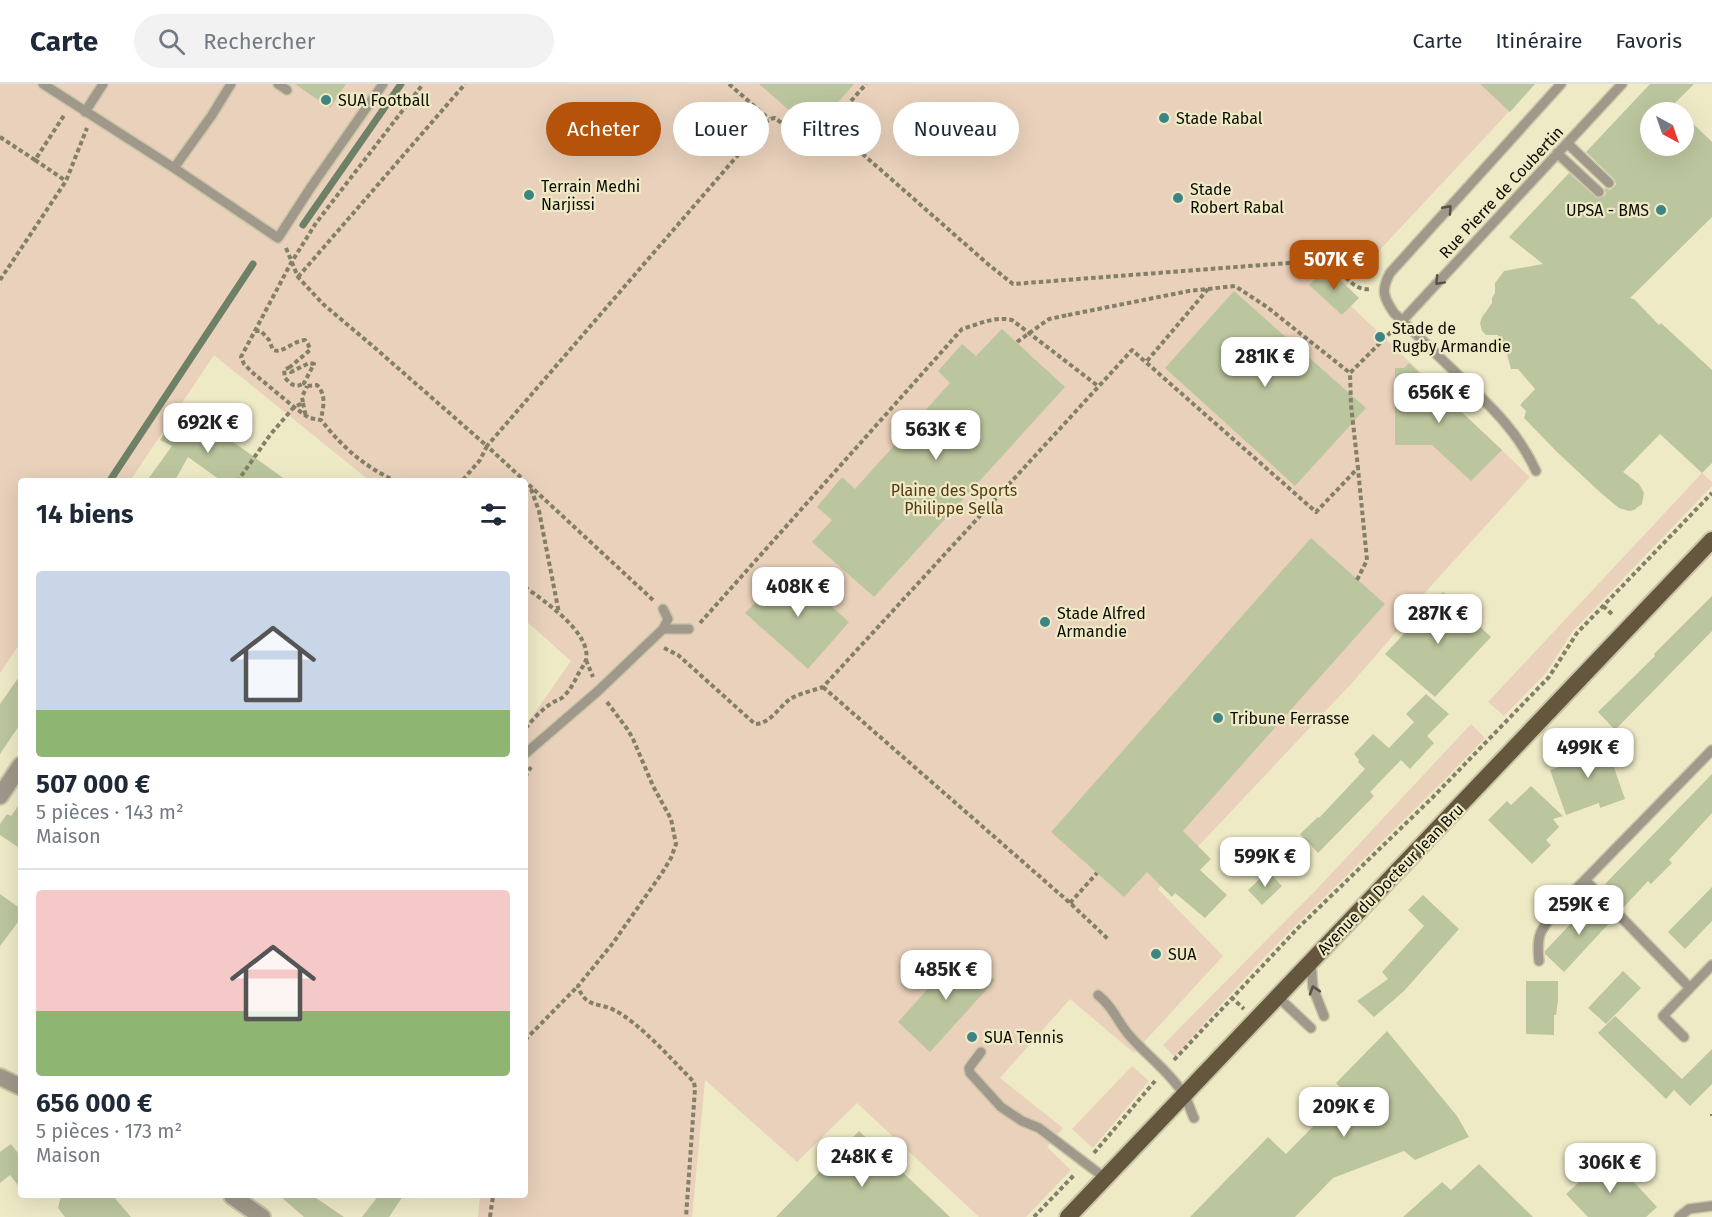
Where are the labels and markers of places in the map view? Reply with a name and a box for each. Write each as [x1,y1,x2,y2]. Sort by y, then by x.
place label: SUA Football [338,91,430,110]
marker: SUA Football [319,93,333,107]
place label: Stade Rabal [1176,109,1263,128]
marker: Stade Rabal [1157,111,1171,125]
place label: Terrain Medhi Narjissi [541,177,640,214]
place label: Stade Robert Rabal [1190,180,1284,217]
marker: Terrain Medhi Narjissi [522,188,536,202]
marker: Stade Robert Rabal [1171,191,1185,205]
place label: UPSA - BMS [1566,201,1649,220]
marker: UPSA - BMS [1654,203,1668,217]
pin: 507K € [1285,240,1383,291]
place label: Stade de Rugby Armandie [1392,319,1511,356]
marker: Stade de Rugby Armandie [1373,330,1387,344]
pin: 281K € [1216,337,1314,388]
pin: 656K € [1390,373,1488,424]
pin: 692K € [159,403,257,454]
pin: 563K € [887,410,985,461]
pin: 408K € [749,567,847,618]
pin: 287K € [1389,594,1487,645]
place label: Stade Alfred Armandie [1057,604,1146,641]
marker: Stade Alfred Armandie [1038,615,1052,629]
place label: Tribune Ferrasse [1230,709,1350,728]
marker: Tribune Ferrasse [1211,711,1225,725]
pin: 499K € [1539,728,1637,779]
pin: 599K € [1216,837,1314,888]
pin: 259K € [1530,885,1628,936]
place label: SUA [1168,945,1197,964]
marker: SUA [1149,947,1163,961]
pin: 485K € [897,950,995,1001]
place label: SUA Tennis [984,1028,1063,1047]
marker: SUA Tennis [965,1030,979,1044]
pin: 209K € [1295,1087,1393,1138]
pin: 248K € [813,1137,911,1188]
pin: 306K € [1561,1143,1659,1194]

